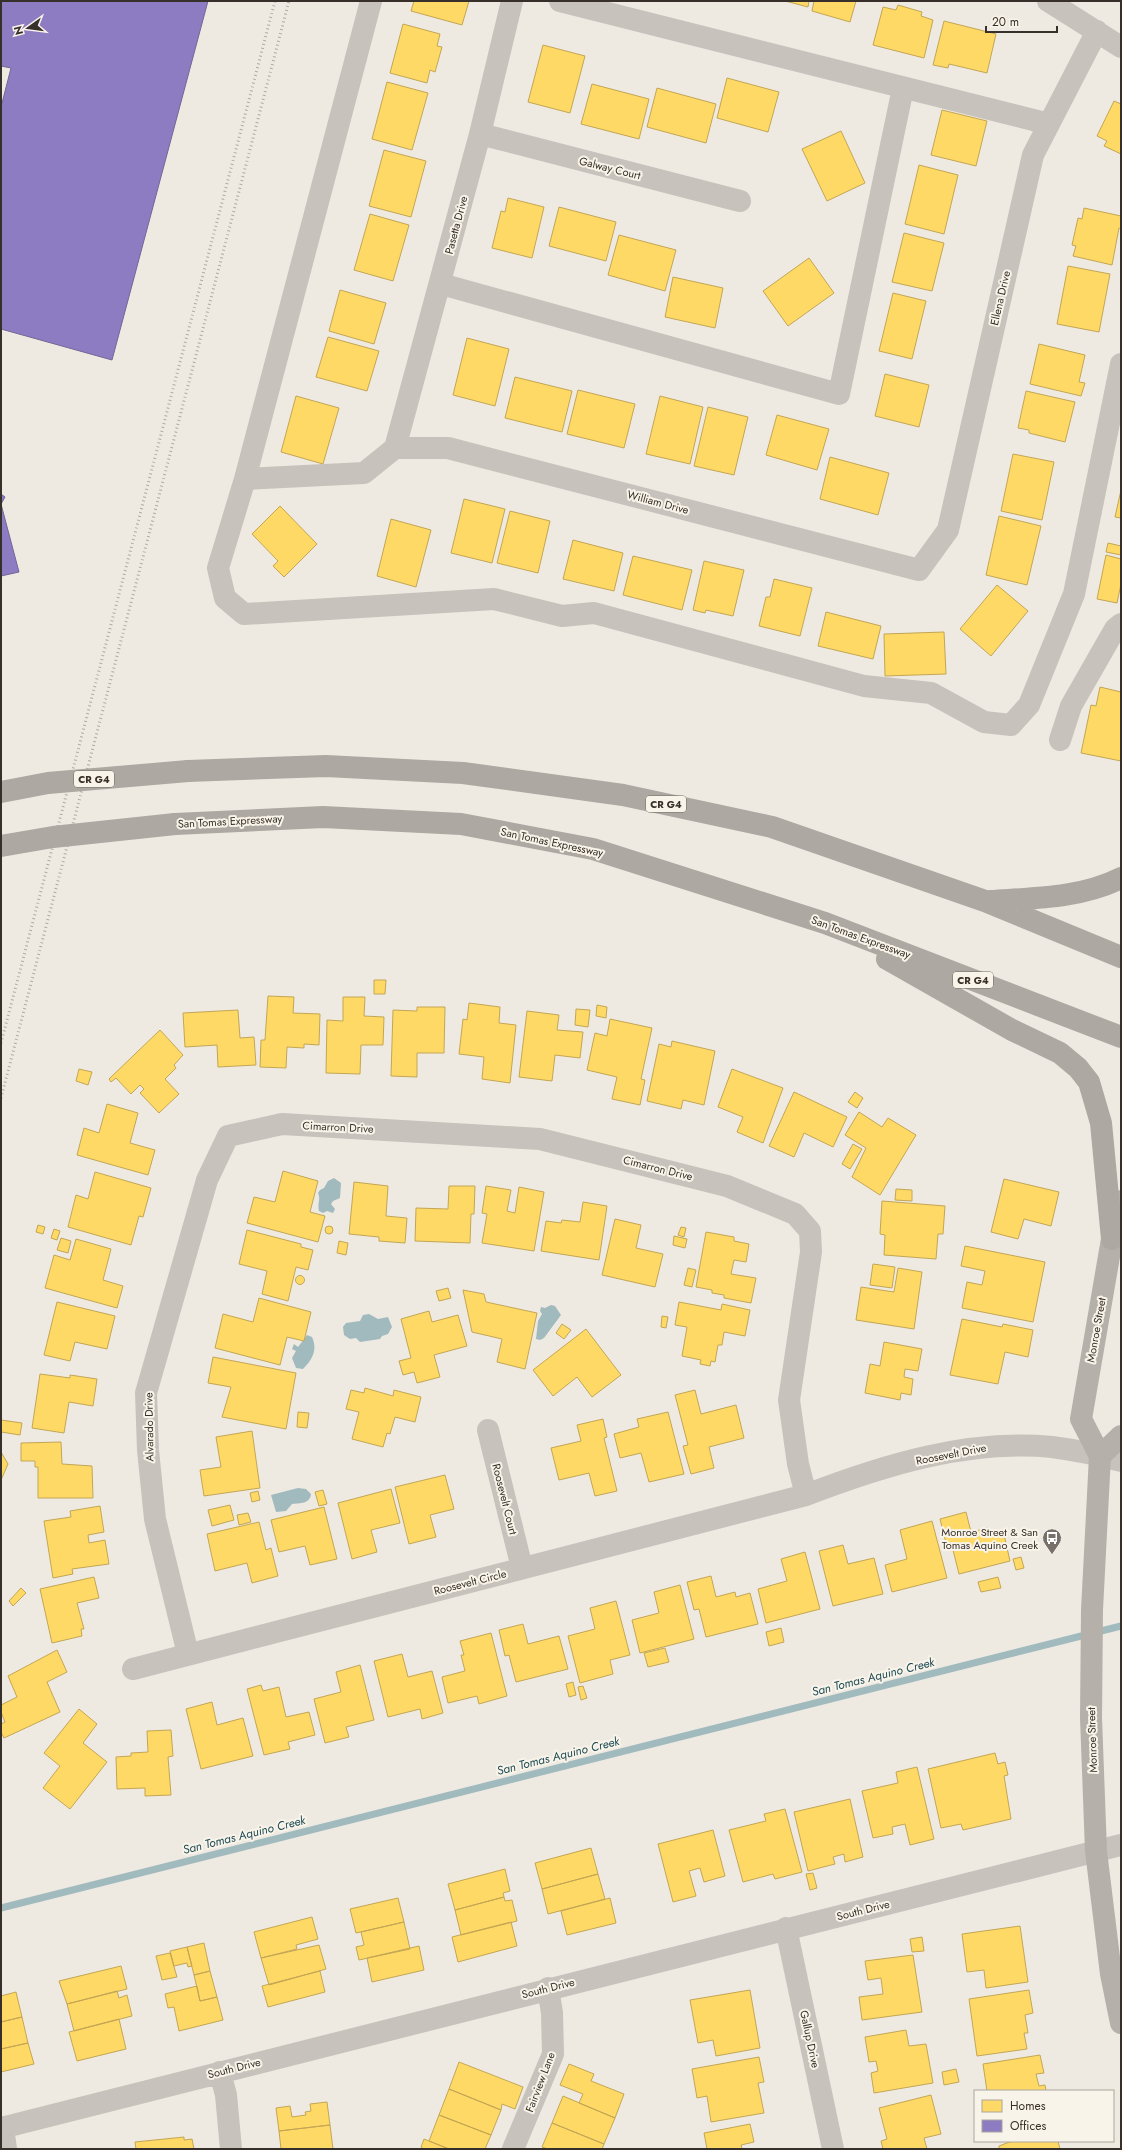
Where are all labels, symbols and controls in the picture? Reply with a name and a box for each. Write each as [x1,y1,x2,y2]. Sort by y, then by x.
north arrow [8,8,48,48]
scale bar [986,8,1057,34]
text: 20 m [992,13,1019,31]
text: N [9,24,27,37]
street label: Galway Court [578,153,643,183]
street label: Pasetta Drive [441,194,472,256]
street label: Ellena Drive [986,269,1014,327]
street label: William Drive [625,486,691,518]
road number: CR G4 [74,771,114,787]
road number: CR G4 [646,796,686,812]
street label: San Tomas Expressway [177,810,283,832]
street label: San Tomas Expressway [499,823,605,861]
street label: San Tomas Expressway [809,912,913,962]
road number: CR G4 [953,972,993,988]
street label: Cimarron Drive [302,1117,374,1137]
street label: Cimarron Drive [622,1152,695,1184]
street label: Monroe Street [1082,1296,1110,1364]
street label: Alvarado Drive [140,1392,158,1462]
street label: Roosevelt Drive [914,1439,988,1469]
street label: Roosevelt Court [488,1462,522,1537]
place label: Monroe Street & San Tomas Aquino Creek [941,1524,1038,1553]
bus stop icon: Monroe Street & San Tomas Aquino Creek [1041,1527,1063,1555]
street label: Roosevelt Circle [432,1565,508,1599]
water label: San Tomas Aquino Creek [810,1653,937,1701]
street label: Monroe Street [1083,1707,1101,1773]
water label: San Tomas Aquino Creek [495,1732,622,1780]
water label: San Tomas Aquino Creek [181,1811,308,1859]
street label: South Drive [835,1896,891,1924]
street label: South Drive [520,1974,576,2002]
street label: Gallup Drive [796,2009,824,2070]
street label: Fairview Lane [521,2049,559,2114]
street label: South Drive [206,2054,262,2082]
legend [974,2090,1114,2142]
text: Homes [1010,2097,1046,2115]
text: Offices [1010,2117,1046,2135]

